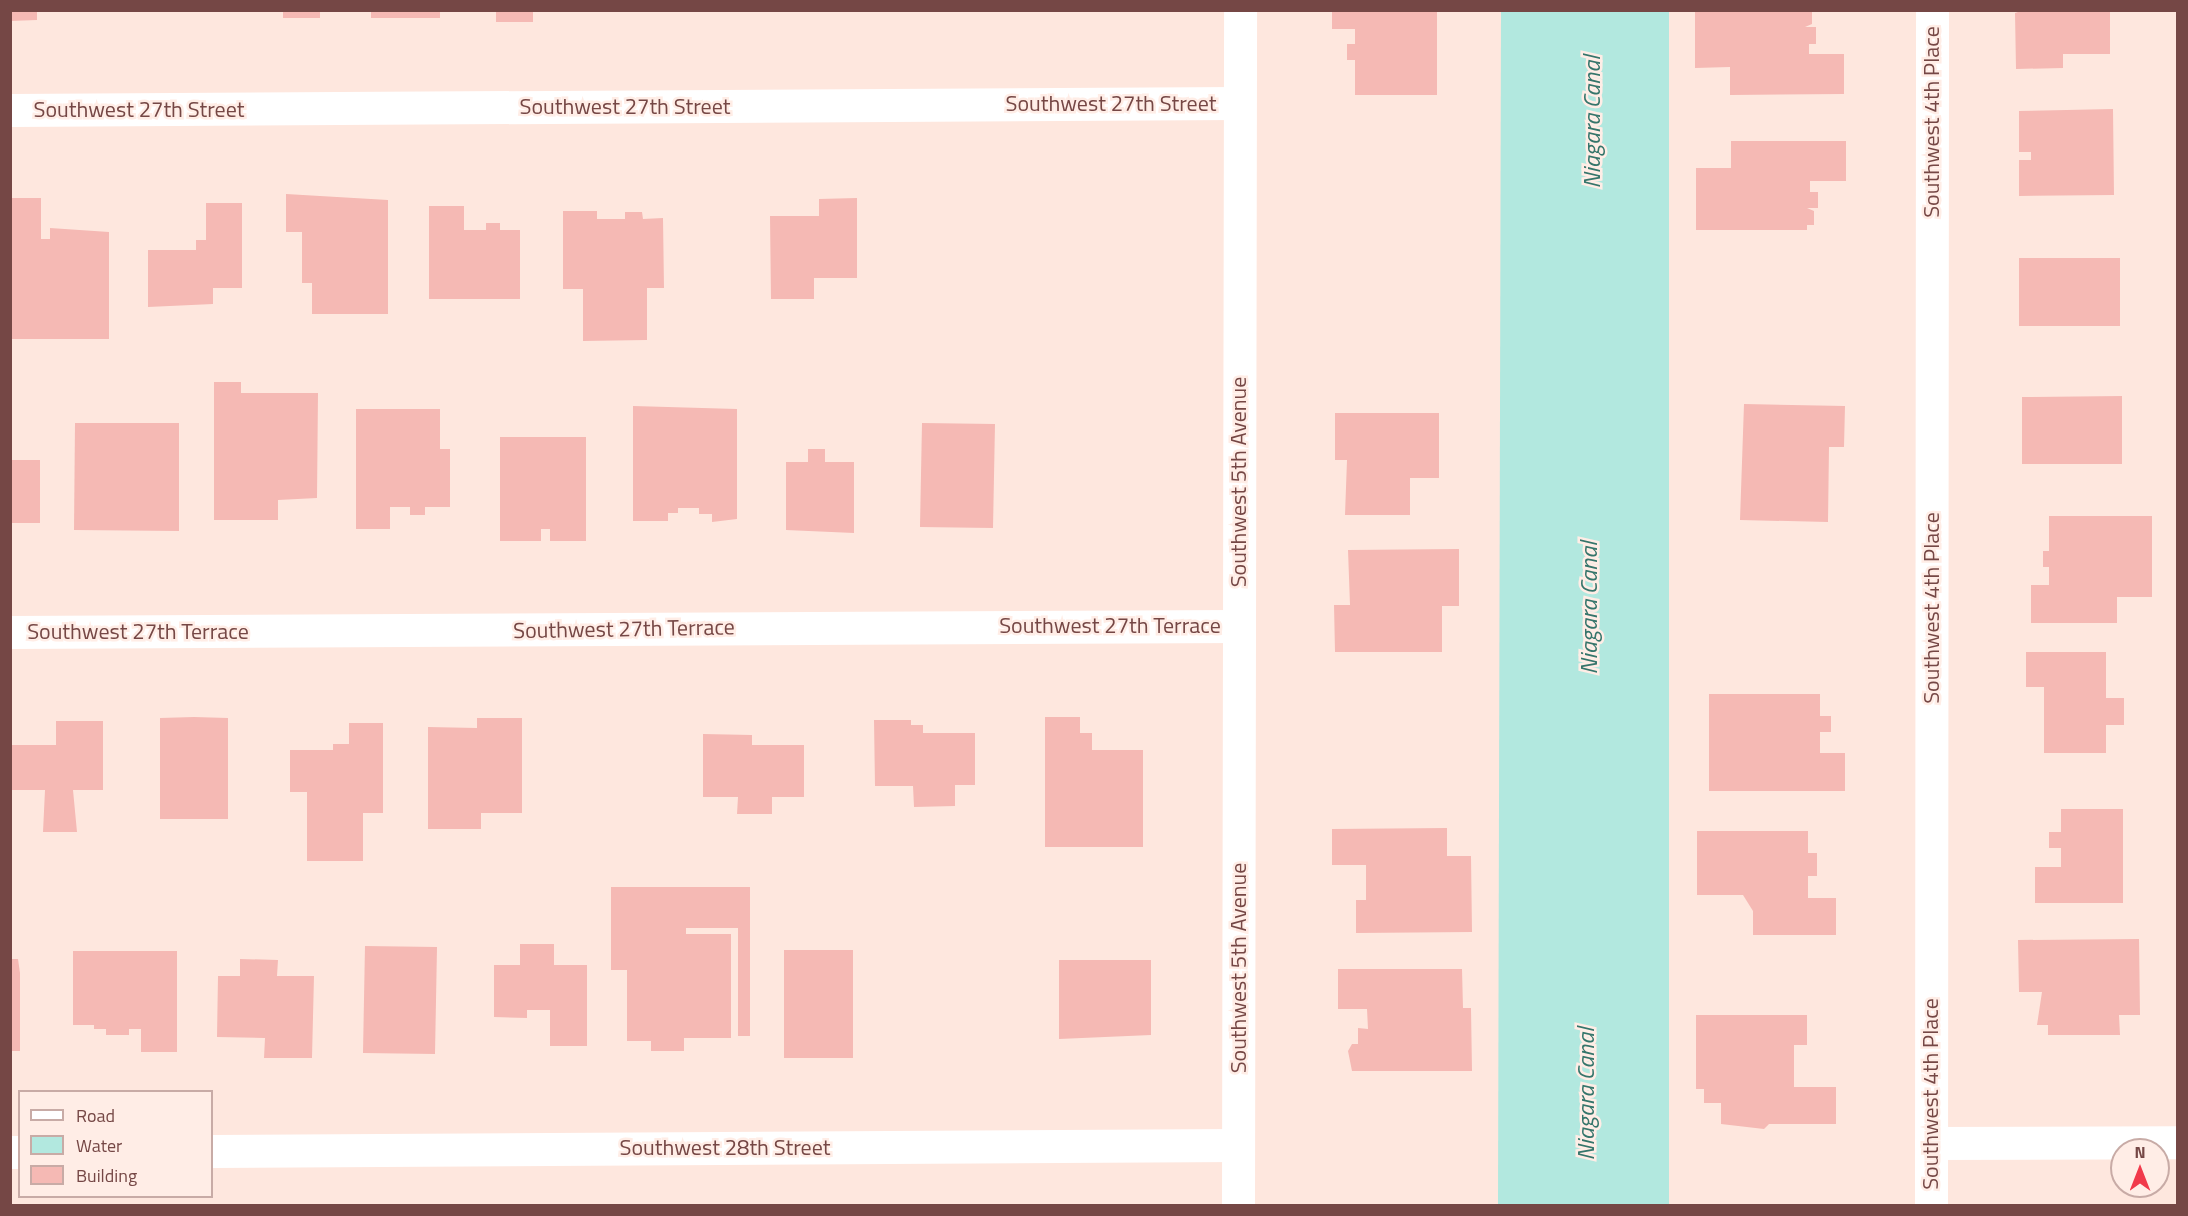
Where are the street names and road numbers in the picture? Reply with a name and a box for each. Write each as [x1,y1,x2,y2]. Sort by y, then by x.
street label: Southwest 4th Place [1919,26,1945,218]
street label: Southwest 27th Street [1006,91,1216,117]
street label: Southwest 27th Street [520,94,730,120]
street label: Southwest 27th Street [34,97,244,123]
street label: Southwest 5th Avenue [1226,377,1252,587]
street label: Southwest 4th Place [1919,512,1945,704]
street label: Southwest 27th Terrace [999,613,1221,639]
street label: Southwest 27th Terrace [513,614,735,644]
street label: Southwest 27th Terrace [27,619,249,645]
street label: Southwest 5th Avenue [1226,863,1252,1073]
street label: Southwest 4th Place [1918,998,1944,1190]
street label: Southwest 28th Street [620,1135,830,1161]

